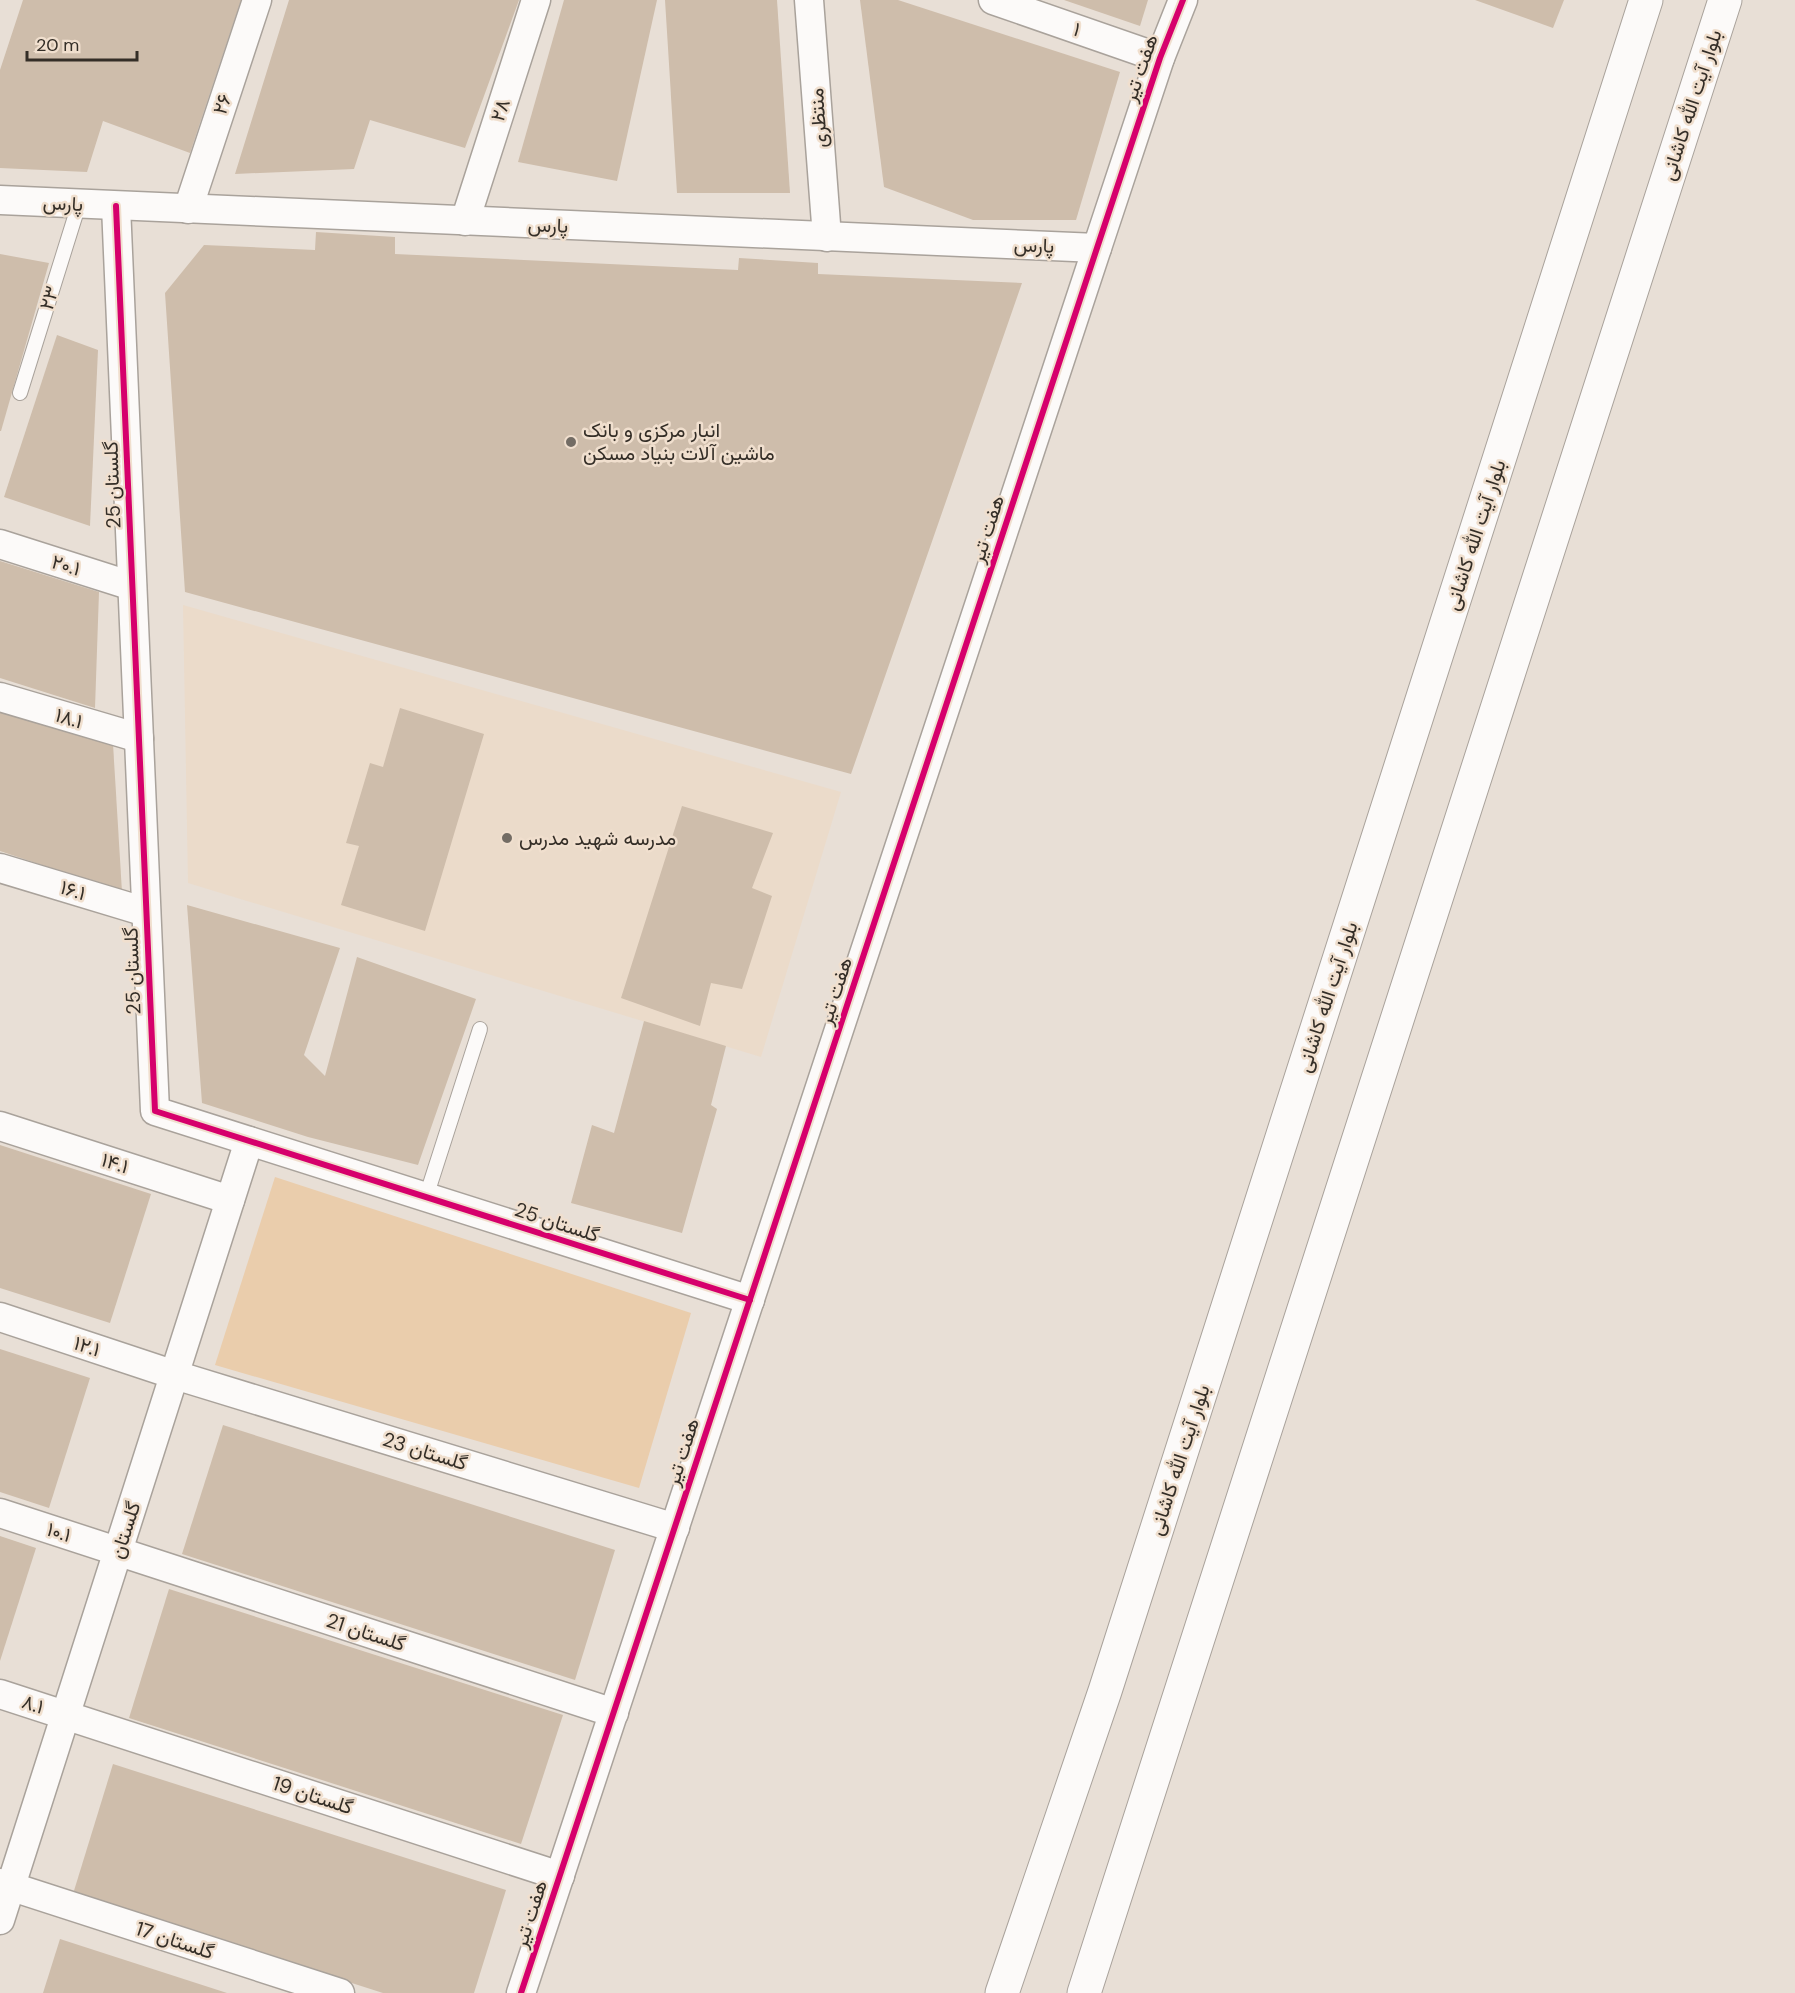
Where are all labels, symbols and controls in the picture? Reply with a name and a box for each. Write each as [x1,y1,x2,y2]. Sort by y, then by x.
street label: ۱ [1070,16,1084,42]
scale bar [27,24,136,62]
street label: بلوار آیت الله کاشانی [1654,26,1728,184]
street label: هفت تیر [1116,31,1164,106]
text: 20 m [36,33,79,57]
street label: منتظری [803,87,833,149]
street label: ۲۶ [207,90,237,118]
street label: ۲۸ [484,95,516,125]
street label: پارس [42,189,84,218]
street label: پارس [527,211,569,240]
street label: پارس [1013,231,1055,260]
street label: ۲۳ [33,283,65,313]
place label: انبار مرکزی و بانک ماشین آلات بنیاد مسکن [583,417,775,466]
marker: انبار مرکزی و بانک ماشین آلات بنیاد مسکن [564,435,578,449]
street label: گلستان 25 [97,441,127,529]
street label: بلوار آیت الله کاشانی [1438,456,1512,614]
street label: هفت تیر [964,492,1010,567]
street label: ۲۰.۱ [49,548,83,582]
street label: ۱۸.۱ [52,702,86,734]
place label: مدرسه شهید مدرس [519,825,676,851]
marker: مدرسه شهید مدرس [500,831,514,845]
street label: ۱۶.۱ [57,874,89,906]
street label: بلوار آیت الله کاشانی [1290,918,1364,1076]
street label: گلستان 25 [117,927,147,1015]
street label: هفت تیر [812,954,858,1029]
street label: ۱۴.۱ [98,1146,132,1180]
street label: گلستان 25 [511,1196,603,1248]
street label: ۱۲.۱ [71,1330,103,1362]
street label: بلوار آیت الله کاشانی [1142,1381,1216,1539]
street label: هفت تیر [659,1415,705,1490]
street label: گلستان 23 [379,1426,471,1476]
street label: گلستان [104,1498,146,1562]
street label: ۱۰.۱ [44,1516,74,1548]
street label: گلستان 21 [323,1607,409,1657]
street label: ۸.۱ [19,1688,47,1720]
street label: گلستان 19 [270,1770,356,1820]
street label: هفت تیر [507,1877,553,1952]
street label: گلستان 17 [133,1915,218,1965]

